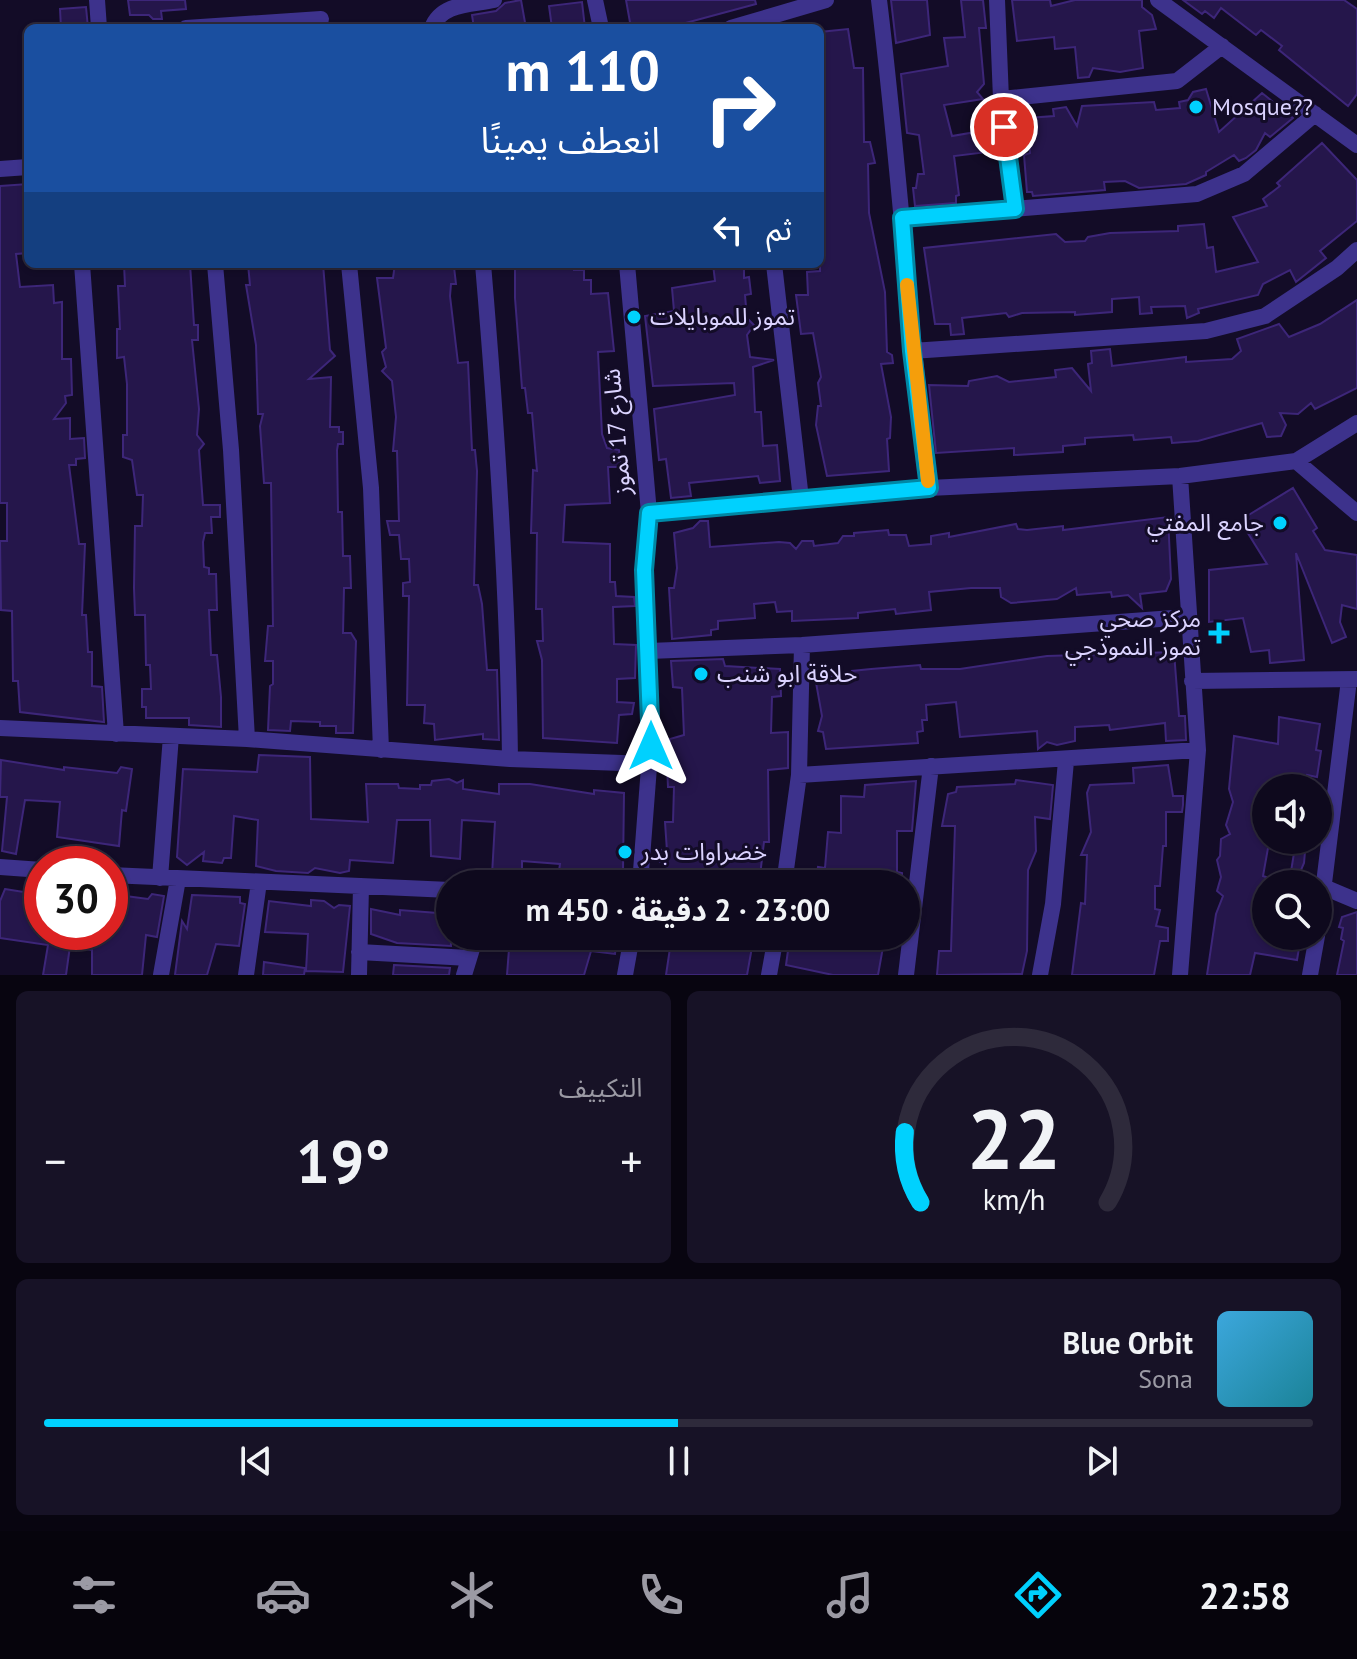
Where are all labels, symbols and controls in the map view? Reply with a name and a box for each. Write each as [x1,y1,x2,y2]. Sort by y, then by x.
text: 110 m [505,34,660,106]
icon: right [688,56,792,160]
place label: Mosque?? [1212,91,1313,122]
pin [970,93,1038,161]
marker: Mosque?? [1187,98,1205,116]
icon: arrive [982,105,1026,149]
text: انعطف يمينًا [480,116,660,163]
icon: left [706,208,750,252]
text: ثم [766,209,792,248]
place label: تموز للموبايلات [650,301,795,332]
marker: تموز للموبايلات [625,308,643,326]
street label: شارع 17 تموز [596,367,640,498]
place label: جامع المفتي [1147,507,1264,542]
marker: جامع المفتي [1271,514,1289,532]
place label: مركز صحي تموز النموذجي [1065,603,1201,666]
marker: مركز صحي تموز النموذجي [1208,622,1230,644]
place label: حلاقة ابو شنب [717,658,858,689]
marker: حلاقة ابو شنب [692,665,710,683]
position arrow [609,704,693,788]
map controls [1252,774,1332,950]
button: sound [1252,774,1332,854]
place label: خضراوات بدر [640,836,767,867]
marker: خضراوات بدر [616,843,634,861]
speed limit sign: 30 [24,846,128,950]
button: search [1252,870,1332,950]
text: 23:00 · 2 دقيقة · 450 m [526,890,830,929]
text: التكييف [559,1071,643,1104]
text: 22 [967,1084,1061,1192]
text: 19° [296,1122,390,1200]
text: − [44,1132,66,1189]
text: + [620,1132,642,1189]
text: km/h [982,1181,1045,1218]
text: Blue Orbit [1063,1323,1193,1362]
text: Sona [1138,1362,1193,1395]
icon: previous [234,1439,278,1483]
icon: pause [657,1439,701,1483]
icon: next [1080,1439,1124,1483]
icon: filters [66,1567,122,1623]
icon: car [255,1567,311,1623]
icon: climate [444,1567,500,1623]
icon: phone [633,1567,689,1623]
icon: music [822,1567,878,1623]
icon: directions [1010,1567,1066,1623]
text: 22:58 [1199,1572,1291,1619]

